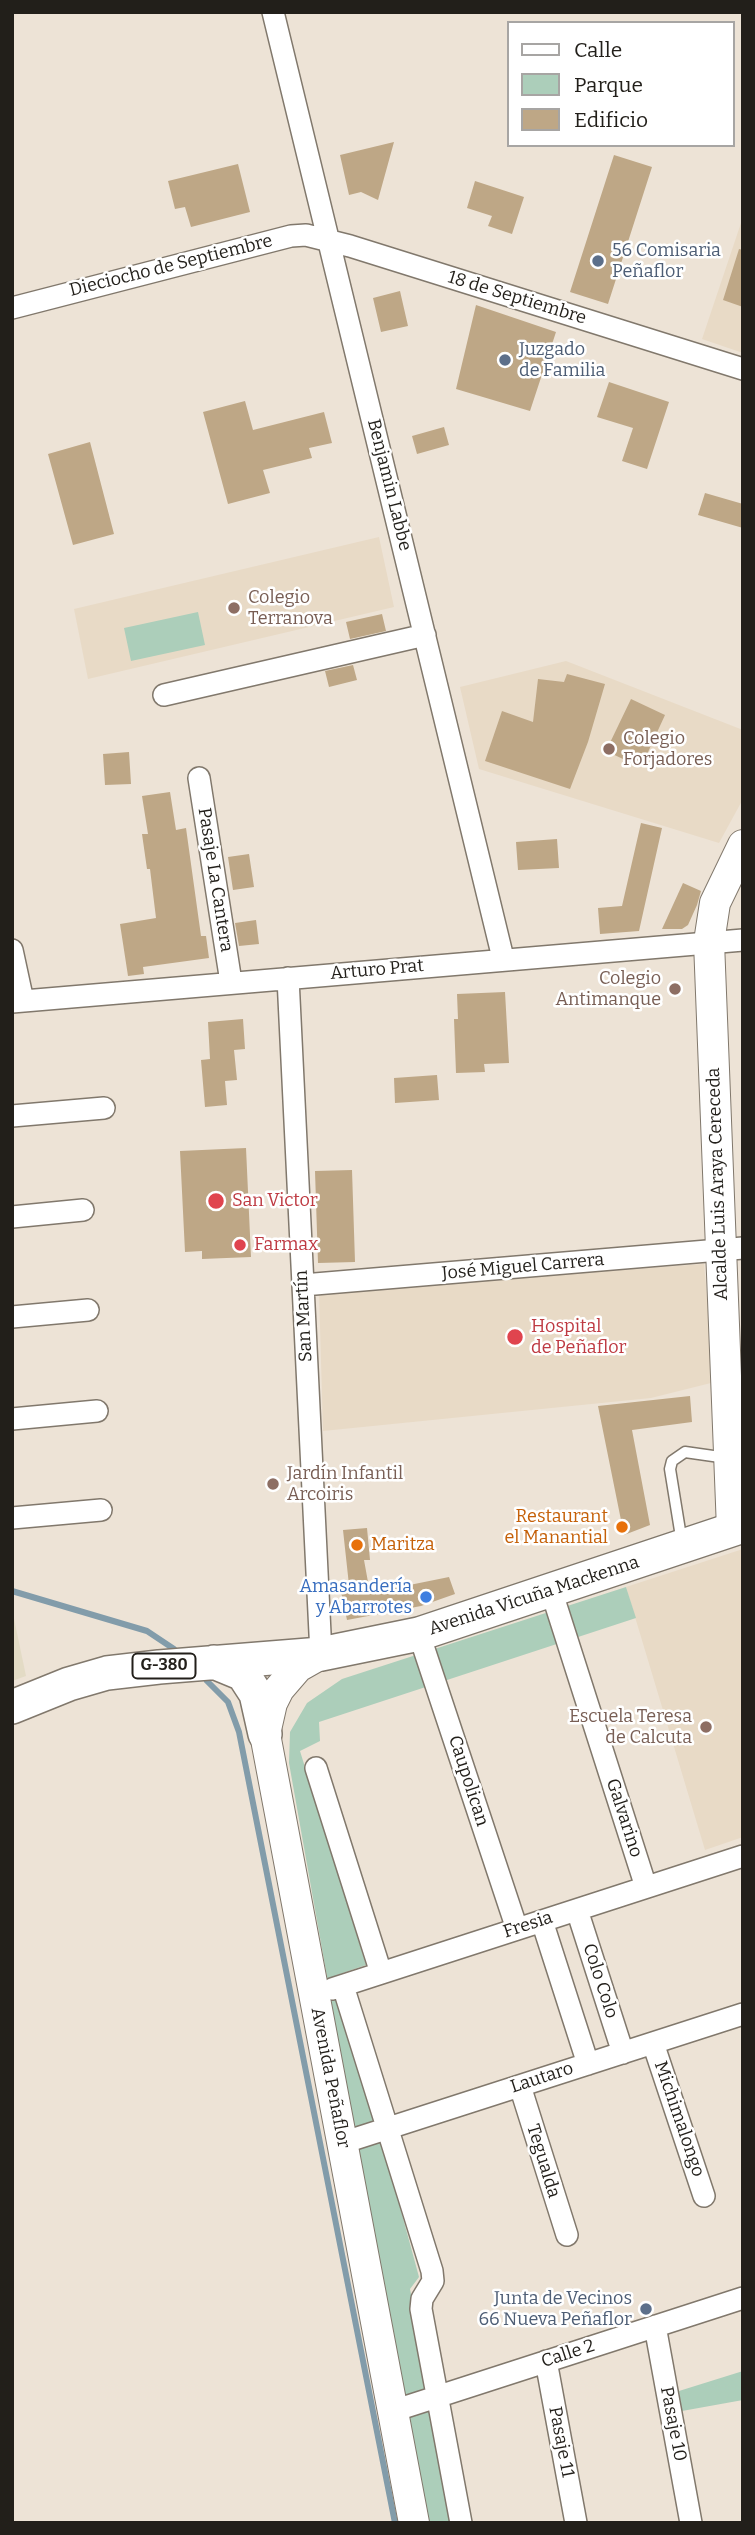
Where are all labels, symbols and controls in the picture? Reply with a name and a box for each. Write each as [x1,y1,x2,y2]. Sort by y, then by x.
legend [506,21,734,147]
text: Calle [574,37,622,63]
text: Parque [574,72,643,98]
text: Edificio [574,107,648,133]
street label: Dieciocho de Septiembre [67,230,275,302]
place label: 56 Comisaria Peñaflor [612,240,721,282]
marker: 56 Comisaria Peñaflor [590,253,606,269]
street label: 18 de Septiembre [445,267,589,329]
place label: Juzgado de Familia [519,339,605,382]
marker: Juzgado de Familia [497,352,513,368]
street label: Benjamin Labbe [362,417,416,553]
place label: Colegio Terranova [248,587,333,630]
marker: Colegio Terranova [226,600,242,616]
place label: Colegio Forjadores [623,728,712,770]
marker: Colegio Forjadores [601,741,617,757]
street label: Pasaje La Cantera [193,806,237,954]
street label: Arturo Prat [329,955,425,985]
place label: Colegio Antimanque [556,968,661,1010]
marker: Colegio Antimanque [667,981,683,997]
street label: Alcalde Luis Araya Cereceda [703,1067,733,1301]
place label: San Victor [232,1190,318,1212]
marker: San Victor [206,1191,226,1211]
place label: Farmax [254,1234,318,1256]
marker: Farmax [232,1237,248,1253]
street label: José Miguel Carrera [441,1249,605,1285]
street label: San Martín [291,1269,317,1363]
place label: Hospital de Peñaflor [531,1316,627,1358]
marker: Hospital de Peñaflor [505,1327,525,1347]
place label: Jardín Infantil Arcoiris [287,1463,403,1506]
marker: Jardín Infantil Arcoiris [265,1476,281,1492]
place label: Restaurant el Manantial [504,1506,608,1548]
marker: Restaurant el Manantial [614,1519,630,1535]
place label: Maritza [371,1534,435,1556]
marker: Maritza [349,1537,365,1553]
street label: Avenida Vicuña Mackenna [426,1552,642,1640]
place label: Amasandería y Abarrotes [300,1576,412,1618]
marker: Amasandería y Abarrotes [418,1589,434,1605]
road number: G-380 [132,1654,196,1678]
place label: Escuela Teresa de Calcuta [569,1706,692,1748]
marker: Escuela Teresa de Calcuta [698,1719,714,1735]
street label: Caupolican [443,1733,493,1829]
street label: Galvarino [601,1776,647,1860]
street label: Fresia [501,1907,555,1943]
street label: Colo Colo [578,1941,622,2021]
street label: Avenida Peñaflor [306,2006,354,2150]
street label: Lautaro [508,2058,576,2098]
street label: Michimalongo [649,2058,709,2180]
street label: Tegualda [522,2121,564,2201]
place label: Junta de Vecinos 66 Nueva Peñaflor [478,2288,632,2330]
marker: Junta de Vecinos 66 Nueva Peñaflor [638,2301,654,2317]
street label: Calle 2 [539,2335,597,2373]
street label: Pasaje 10 [655,2385,691,2463]
street label: Pasaje 11 [544,2405,578,2479]

